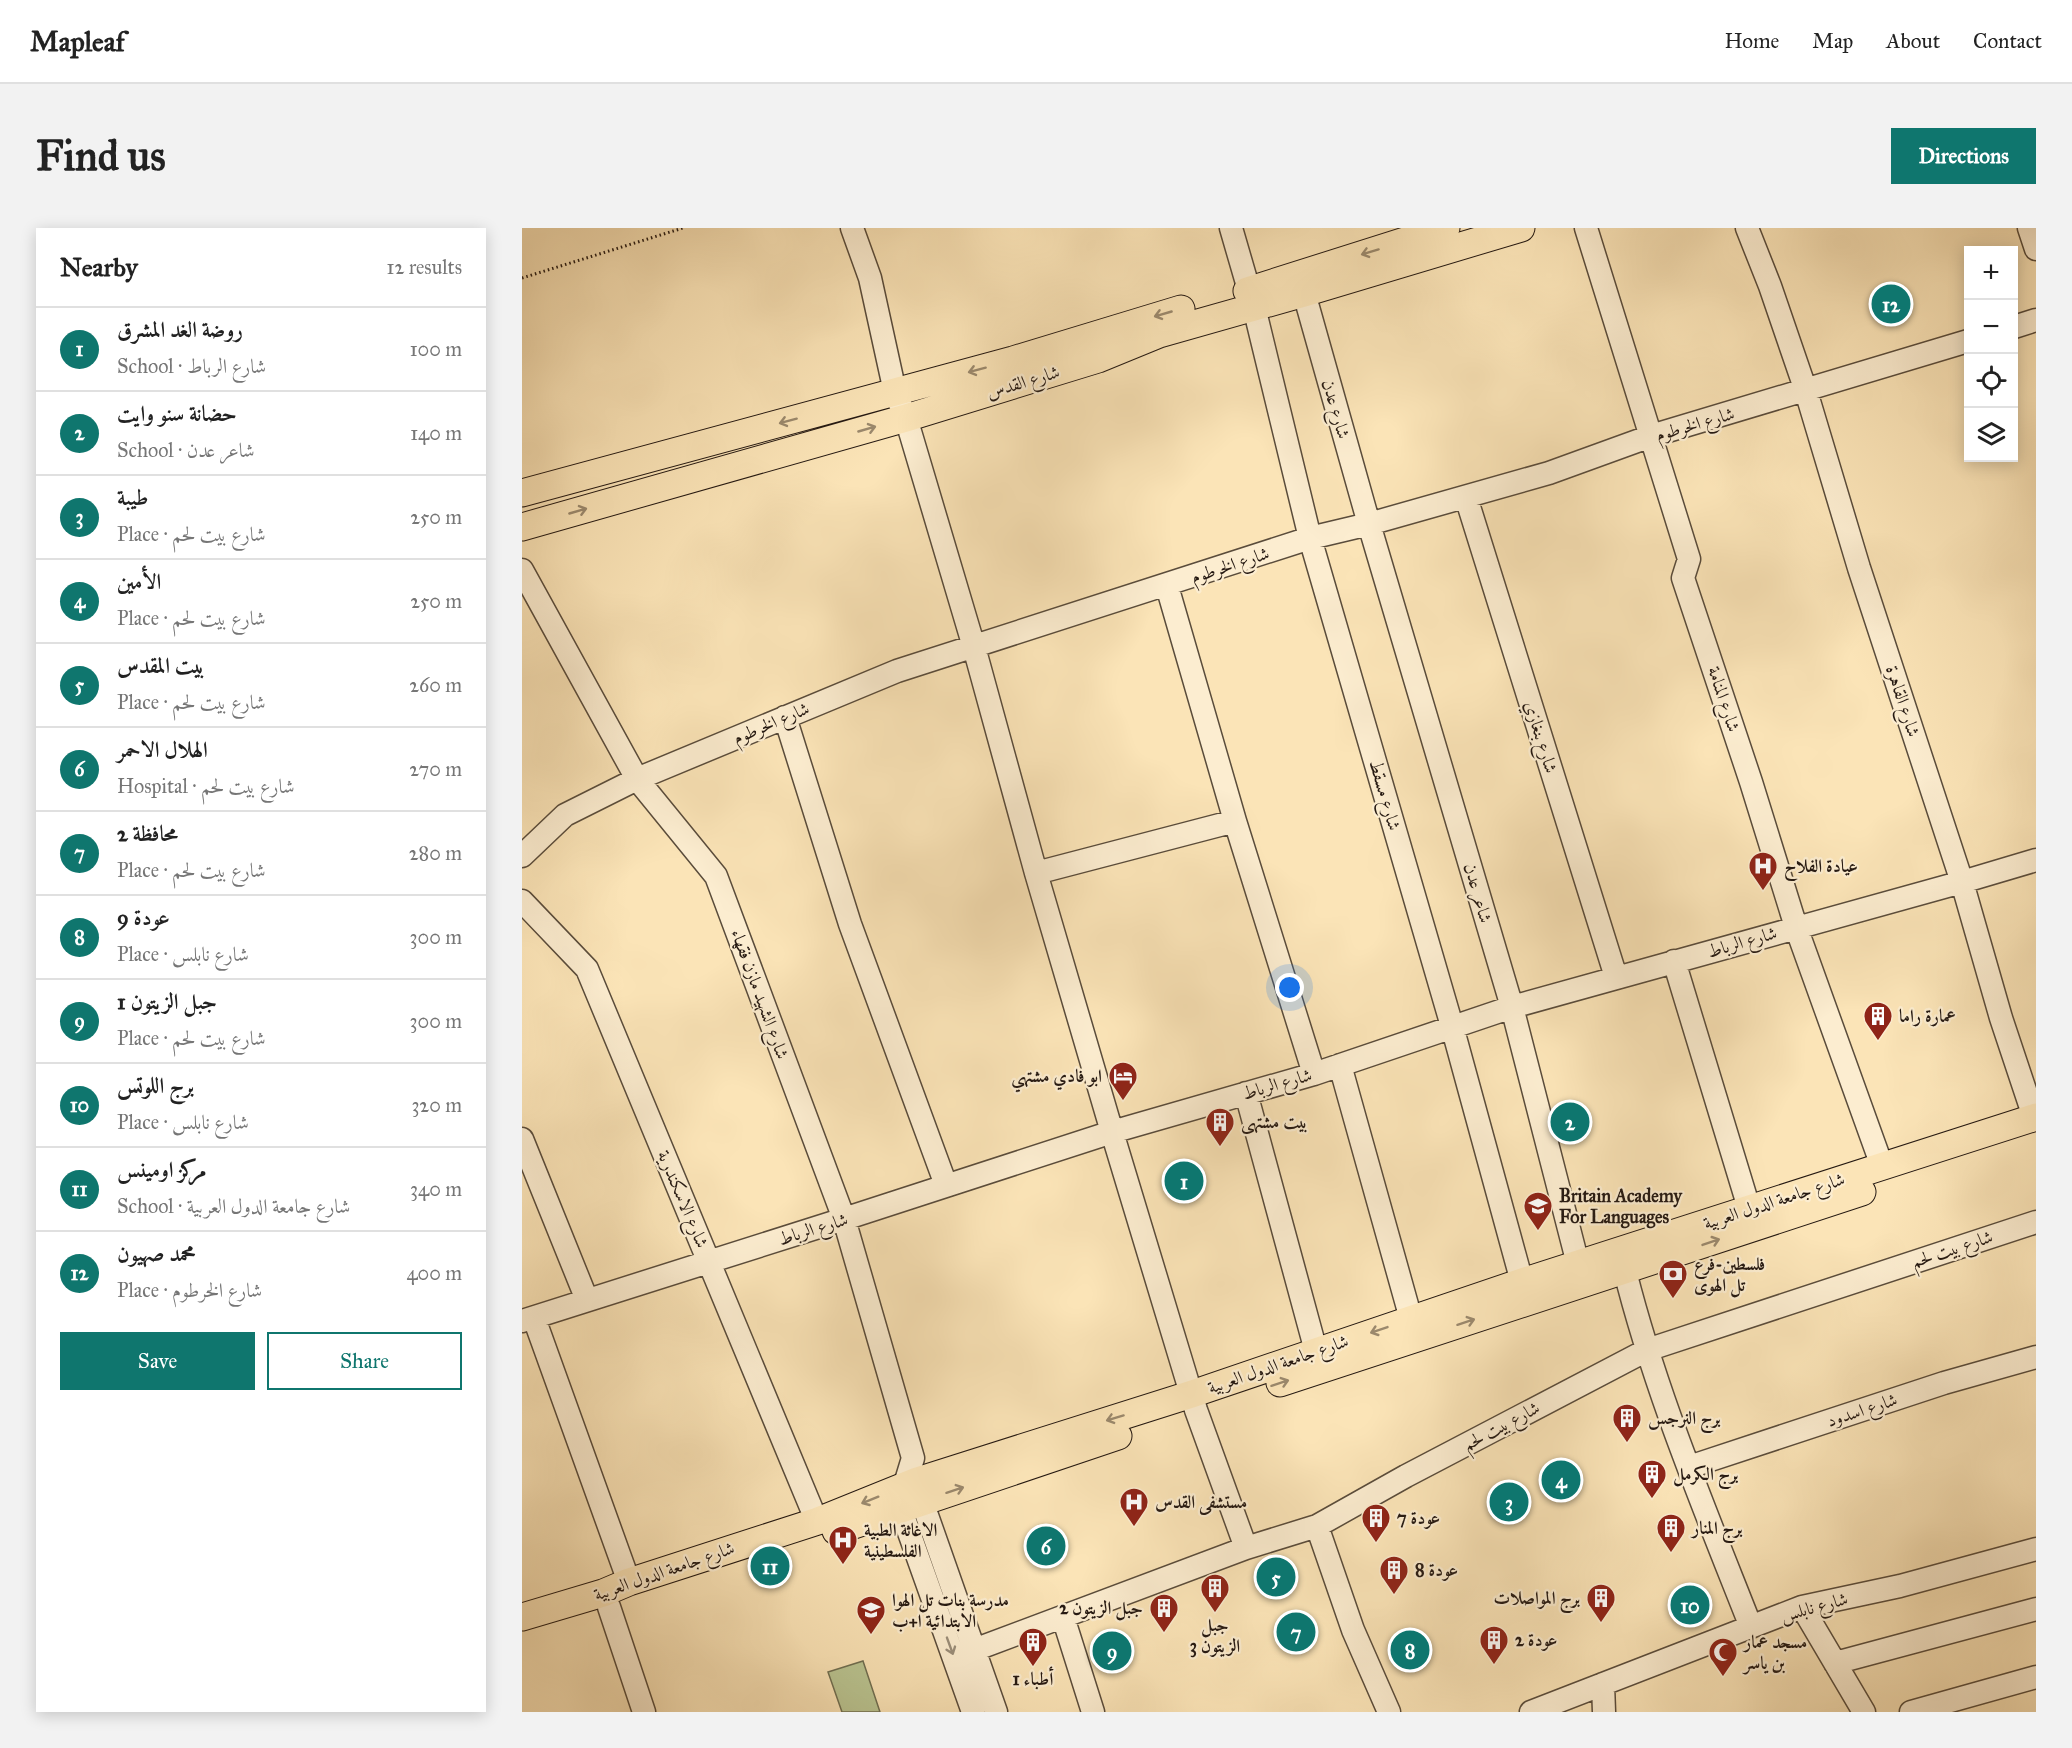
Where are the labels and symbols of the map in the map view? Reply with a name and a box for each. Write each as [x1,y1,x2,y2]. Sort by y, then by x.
one-way arrow [1361,247,1380,258]
pin: 12 [1872,282,1910,326]
one-way arrow [1154,309,1173,320]
street label: شارع القدس [984,360,1063,407]
one-way arrow [968,365,987,376]
street label: شارع عدن [1313,377,1355,442]
street label: شارع الخرطوم [1653,402,1738,451]
one-way arrow [779,416,798,427]
one-way arrow [857,423,876,434]
one-way arrow [568,505,587,516]
street label: شارع الخرطوم [1188,542,1274,593]
street label: شارع القاهرة [1877,662,1925,741]
street label: شارع المنامة [1699,663,1745,736]
street label: شارع الخرطوم [729,697,815,754]
street label: شارع بنغازي [1516,698,1562,777]
street label: شارع مسقط [1361,757,1406,834]
hospital icon: عيادة الفلاح [1747,850,1779,892]
place label: عيادة الفلاح [1784,855,1858,882]
street label: شاعر عدن [1457,861,1497,926]
street label: شارع الرباط [1705,922,1780,966]
street label: شارع الشهيد مازن فقهاء [723,926,794,1063]
your location [1275,973,1304,1002]
building icon: عمارة راما [1862,1000,1894,1042]
place label: عمارة راما [1899,1005,1956,1027]
hotel icon: ابو فادي مشتهي [1107,1060,1139,1102]
street label: شارع الرباط [1240,1064,1315,1108]
place label: ابو فادي مشتهي [1011,1065,1102,1093]
pin: 2 [1550,1100,1590,1144]
building icon: بيت مشتهى [1204,1106,1236,1148]
place label: بيت مشتهى [1241,1111,1308,1135]
street label: شارع الاسكندرية [649,1147,713,1253]
pin: 1 [1164,1158,1204,1204]
street label: شارع جامعة الدول العربية [1701,1168,1849,1238]
place label: Britain Academy For Languages [1559,1185,1684,1229]
school or university icon: Britain Academy For Languages [1522,1190,1554,1232]
street label: شارع الرباط [776,1208,852,1254]
street label: شارع بيت لحم [1909,1226,1997,1278]
one-way arrow [1701,1236,1720,1247]
place label: فلسطين-فرع تل الهوى [1694,1253,1765,1298]
bank icon: فلسطين-فرع تل الهوى [1657,1258,1689,1300]
one-way arrow [1456,1316,1475,1327]
one-way arrow [1370,1325,1389,1336]
street label: شارع جامعة الدول العربية [1205,1330,1352,1402]
one-way arrow [1270,1376,1289,1387]
street label: شارع اسدود [1824,1388,1901,1436]
street label: شارع بيت لحم [1459,1397,1546,1461]
building icon: برج النرجس [1611,1402,1643,1444]
place label: برج النرجس [1648,1407,1721,1434]
one-way arrow [1106,1413,1125,1424]
pin: 4 [1542,1458,1580,1502]
building icon: برج الكرمل [1636,1458,1668,1500]
place label: برج الكرمل [1673,1463,1739,1490]
pin: 3 [1490,1480,1528,1524]
one-way arrow [945,1484,964,1495]
hospital icon: مستشفى القدس [1118,1486,1150,1528]
place label: مستشفى القدس [1155,1491,1247,1516]
one-way arrow [861,1495,880,1506]
building icon: عودة 7 [1360,1502,1392,1544]
place label: عودة 7 [1397,1507,1440,1529]
building icon: برج المنار [1655,1512,1687,1554]
place label: برج المنار [1690,1517,1743,1544]
place label: الاغاثة الطبية الفلسطينية [864,1519,937,1562]
hospital icon: الاغاثة الطبية الفلسطينية [827,1524,859,1566]
pin: 6 [1026,1524,1066,1568]
street label: شارع جامعة الدول العربية [591,1537,738,1609]
pin: 11 [750,1544,790,1588]
pin: 5 [1256,1554,1296,1600]
building icon: عودة 8 [1378,1554,1410,1596]
place label: عودة 8 [1415,1559,1458,1581]
building icon: جبل الزيتون 3 [1199,1572,1231,1614]
building icon: برج المواصلات [1585,1582,1617,1624]
pin: 10 [1670,1582,1710,1628]
place label: برج المواصلات [1493,1587,1581,1614]
street label: شارع نابلس [1778,1587,1851,1630]
place label: مدرسة بنات تل الهوا الابتدائية ا+ب [892,1589,1009,1632]
building icon: جبل الزيتون 2 [1148,1592,1180,1634]
school or university icon: مدرسة بنات تل الهوا الابتدائية ا+ب [855,1594,887,1636]
place label: جبل الزيتون 2 [1059,1597,1143,1621]
pin: 7 [1276,1610,1316,1654]
place label: جبل الزيتون 3 [1190,1614,1240,1658]
building icon: عودة 2 [1478,1624,1510,1666]
building icon: أطباء 1 [1017,1626,1049,1668]
pin: 9 [1092,1628,1132,1674]
pin: 8 [1390,1628,1430,1672]
place label: عودة 2 [1515,1629,1557,1651]
place label: مسجد عمار بن ياسر [1742,1631,1807,1675]
one-way arrow [945,1636,956,1655]
mosque icon: مسجد عمار بن ياسر [1707,1636,1739,1678]
place label: أطباء 1 [1013,1666,1054,1690]

